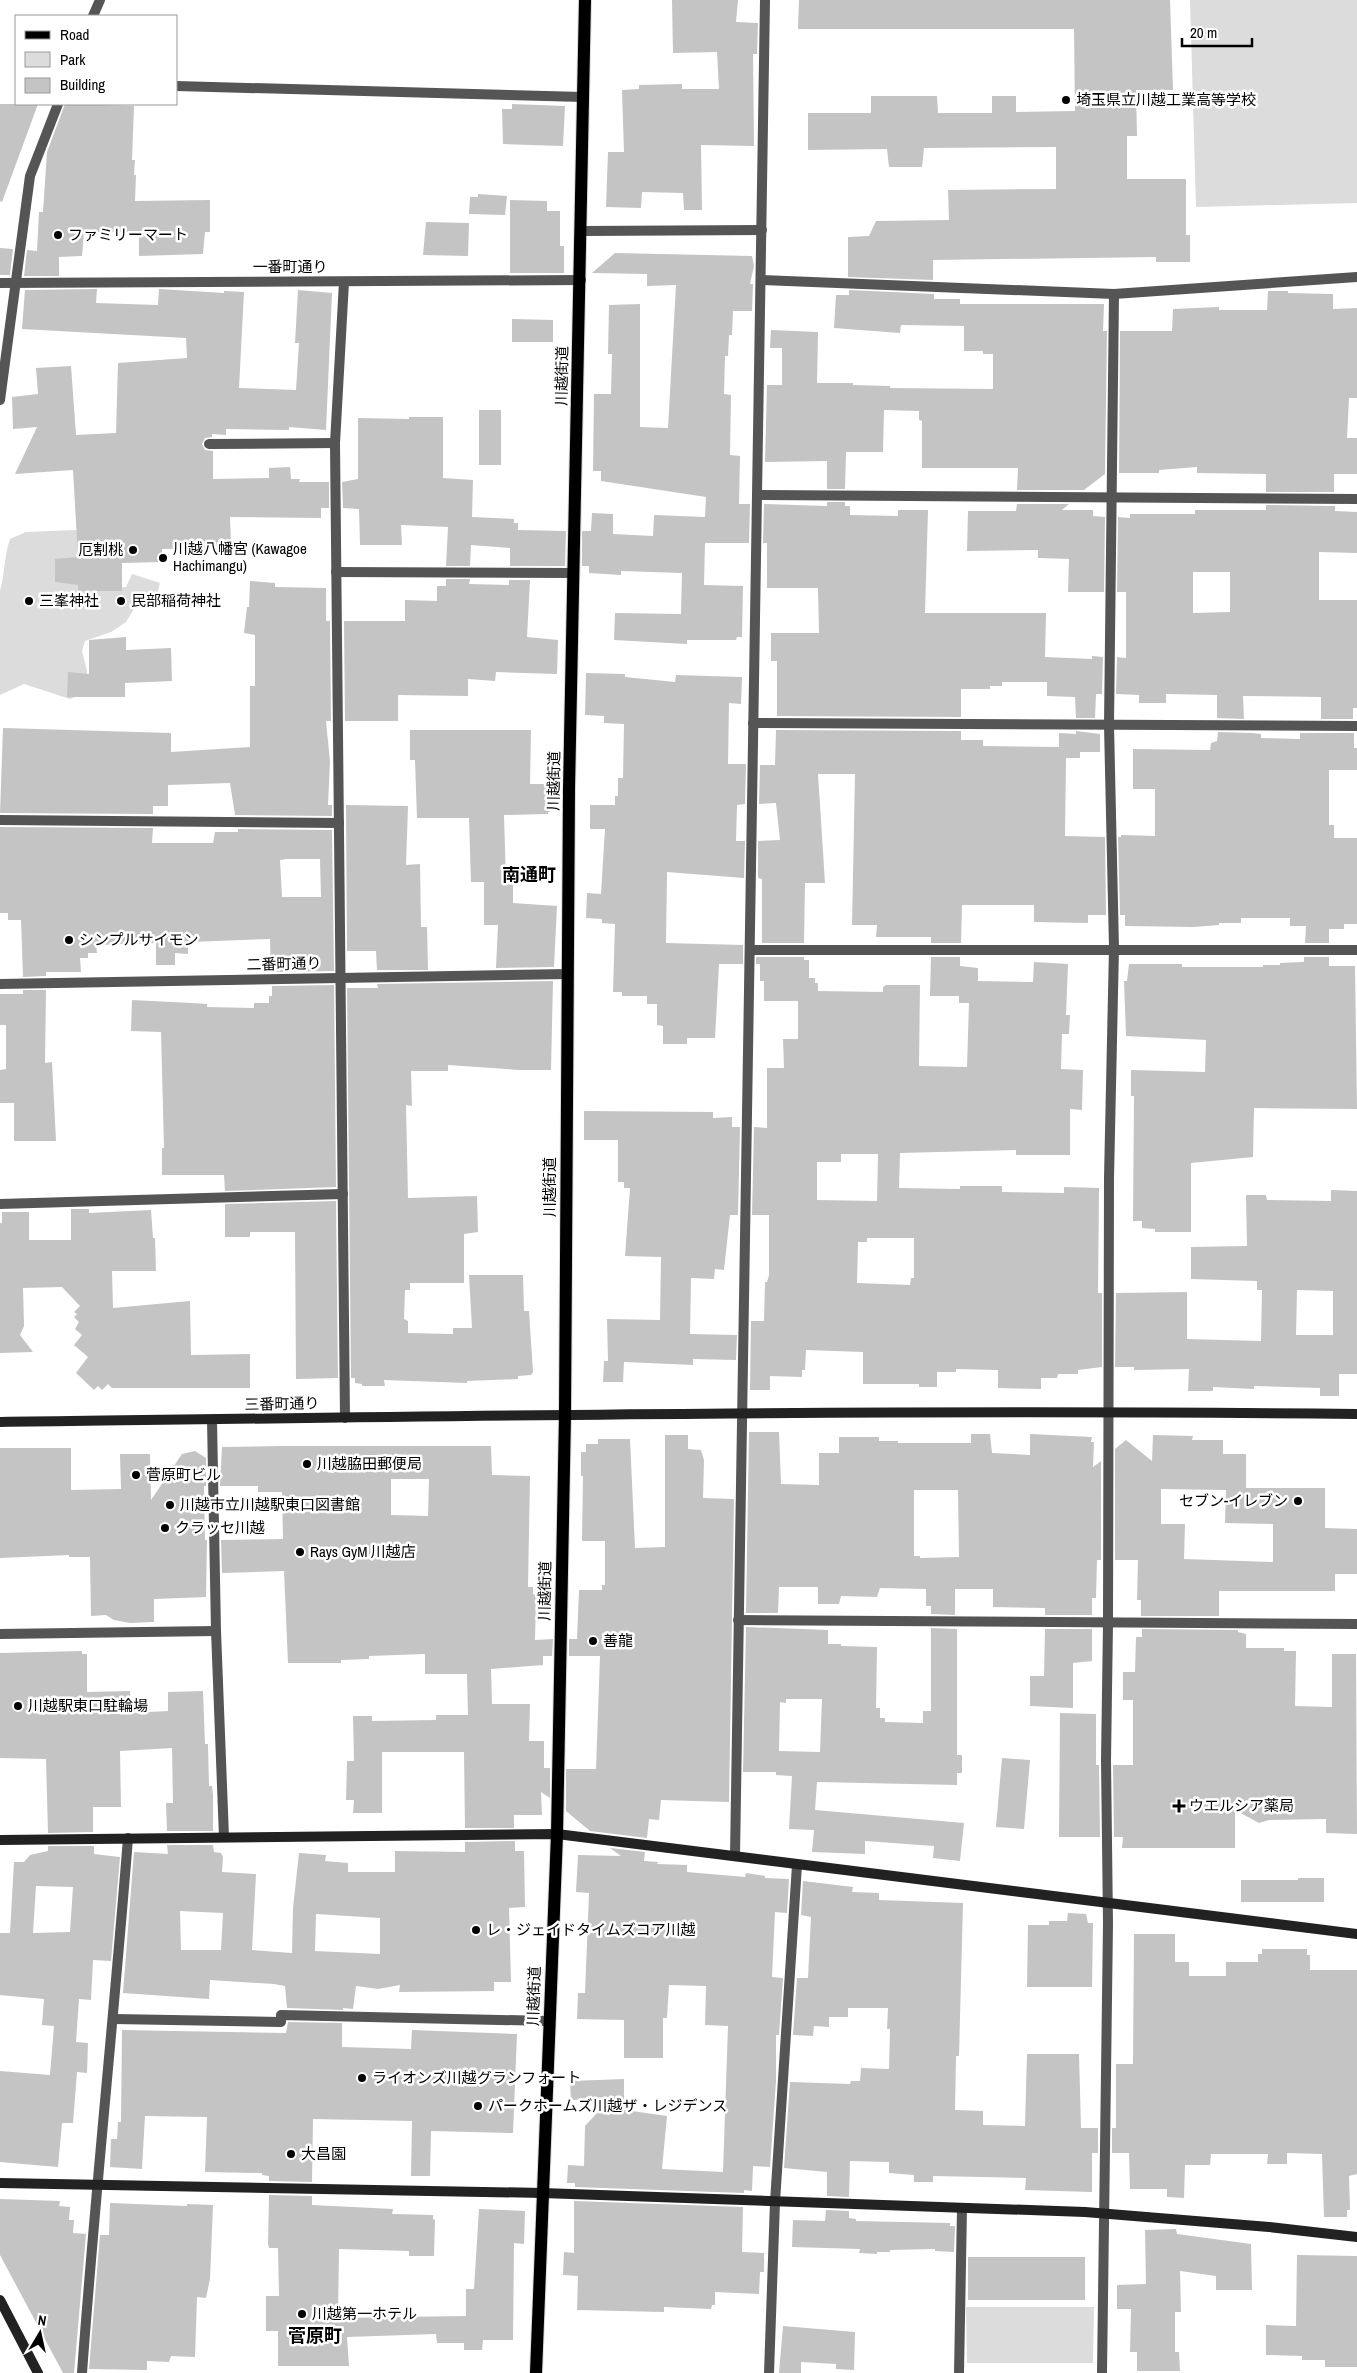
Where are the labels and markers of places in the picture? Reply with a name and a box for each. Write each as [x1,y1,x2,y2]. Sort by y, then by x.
place label: 埼玉県立川越工業高等学校 [1076,89,1256,110]
marker: 埼玉県立川越工業高等学校 [1060,94,1072,106]
place label: ファミリーマート [68,224,188,245]
marker: ファミリーマート [52,229,64,241]
place label: 川越八幡宮 (Kawagoe Hachimangu) [173,538,307,576]
place label: 厄割桃 [78,539,123,560]
marker: 厄割桃 [127,544,139,556]
marker: 川越八幡宮 (Kawagoe Hachimangu) [157,552,169,564]
place label: 三峯神社 [39,590,99,611]
place label: 民部稲荷神社 [131,590,221,611]
marker: 三峯神社 [23,595,35,607]
marker: 民部稲荷神社 [115,595,127,607]
place label: シンプルサイモン [79,929,199,950]
marker: シンプルサイモン [63,934,75,946]
place label: 川越脇田郵便局 [317,1453,422,1474]
marker: 川越脇田郵便局 [301,1458,313,1470]
place label: 菅原町ビル [146,1464,221,1485]
marker: 菅原町ビル [130,1469,142,1481]
place label: セブン-イレブン [1179,1490,1288,1511]
place label: 川越市立川越駅東口図書館 [180,1494,360,1515]
marker: セブン-イレブン [1292,1495,1304,1507]
marker: 川越市立川越駅東口図書館 [164,1499,176,1511]
place label: クラッセ川越 [175,1517,265,1538]
marker: クラッセ川越 [159,1522,171,1534]
place label: Rays GyM 川越店 [310,1541,416,1562]
marker: Rays GyM 川越店 [294,1546,306,1558]
place label: 善龍 [603,1630,633,1651]
marker: 善龍 [587,1635,599,1647]
place label: 川越駅東口駐輪場 [28,1695,148,1716]
marker: 川越駅東口駐輪場 [12,1700,24,1712]
place label: ウエルシア薬局 [1189,1795,1294,1816]
marker: ウエルシア薬局 [1173,1800,1185,1812]
place label: レ・ジェイドタイムズコア川越 [486,1919,696,1940]
marker: レ・ジェイドタイムズコア川越 [470,1924,482,1936]
place label: ライオンズ川越グランフォート [372,2067,581,2088]
marker: ライオンズ川越グランフォート [356,2072,368,2084]
place label: パークホームズ川越ザ・レジデンス [488,2095,727,2116]
marker: パークホームズ川越ザ・レジデンス [472,2100,484,2112]
place label: 大昌園 [301,2143,346,2164]
marker: 大昌園 [285,2148,297,2160]
place label: 川越第一ホテル [312,2303,417,2324]
marker: 川越第一ホテル [296,2308,308,2320]

